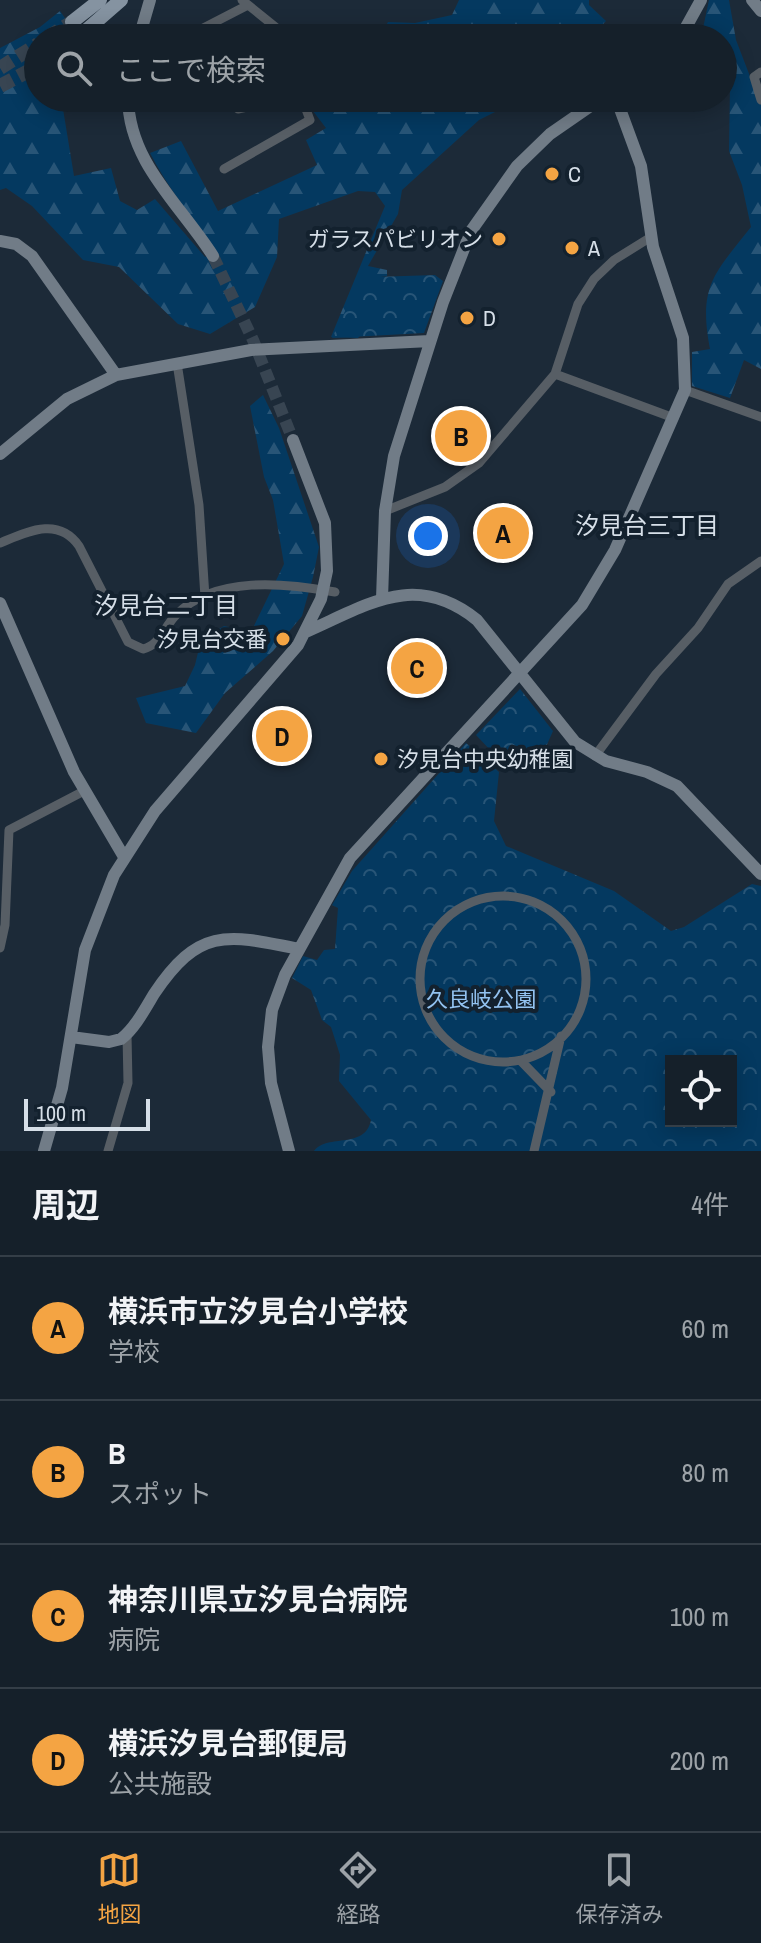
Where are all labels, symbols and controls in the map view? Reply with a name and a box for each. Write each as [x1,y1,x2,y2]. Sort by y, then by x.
search box [24,24,737,112]
icon: search [52,46,96,90]
text: ここで検索 [116,50,266,90]
place label: C [568,159,581,189]
marker: C [543,165,561,183]
place label: ガラスパビリオン [307,224,483,254]
marker: ガラスパビリオン [490,230,508,248]
place label: A [587,233,601,263]
marker: A [563,239,581,257]
place label: D [483,303,496,333]
marker: D [458,309,476,327]
pin: B [435,406,487,466]
pin: A [477,503,529,563]
district label: 汐見台三丁目 [575,509,719,541]
your location [408,516,448,556]
district label: 汐見台二丁目 [94,589,238,621]
place label: 汐見台交番 [157,624,267,654]
marker: 汐見台交番 [274,630,292,648]
pin: C [391,638,443,698]
pin: D [256,706,308,766]
place label: 汐見台中央幼稚園 [397,744,573,774]
marker: 汐見台中央幼稚園 [372,750,390,768]
park label: 久良岐公園 [426,984,536,1014]
map controls [665,1055,737,1127]
button: locate [665,1055,737,1127]
scale bar [24,1095,150,1131]
text: 100 m [36,1098,86,1128]
text: 周辺 [32,1182,100,1228]
text: 4件 [691,1187,729,1222]
text: 横浜市立汐見台小学校 [108,1291,408,1331]
text: A [50,1311,66,1346]
text: 60 m [682,1311,729,1346]
text: 学校 [108,1334,160,1369]
text: B [108,1433,126,1473]
text: B [50,1455,66,1490]
text: 80 m [682,1455,729,1490]
text: スポット [108,1476,212,1511]
text: 神奈川県立汐見台病院 [108,1579,408,1619]
text: C [50,1599,66,1634]
text: 100 m [670,1599,729,1634]
text: 病院 [108,1622,160,1657]
text: 横浜汐見台郵便局 [108,1723,348,1763]
text: D [50,1743,66,1778]
text: 200 m [670,1743,729,1778]
text: 公共施設 [108,1766,212,1801]
tab: 地図 [97,1848,142,1929]
tab: 経路 [336,1848,381,1929]
tab: 保存済み [575,1848,664,1929]

